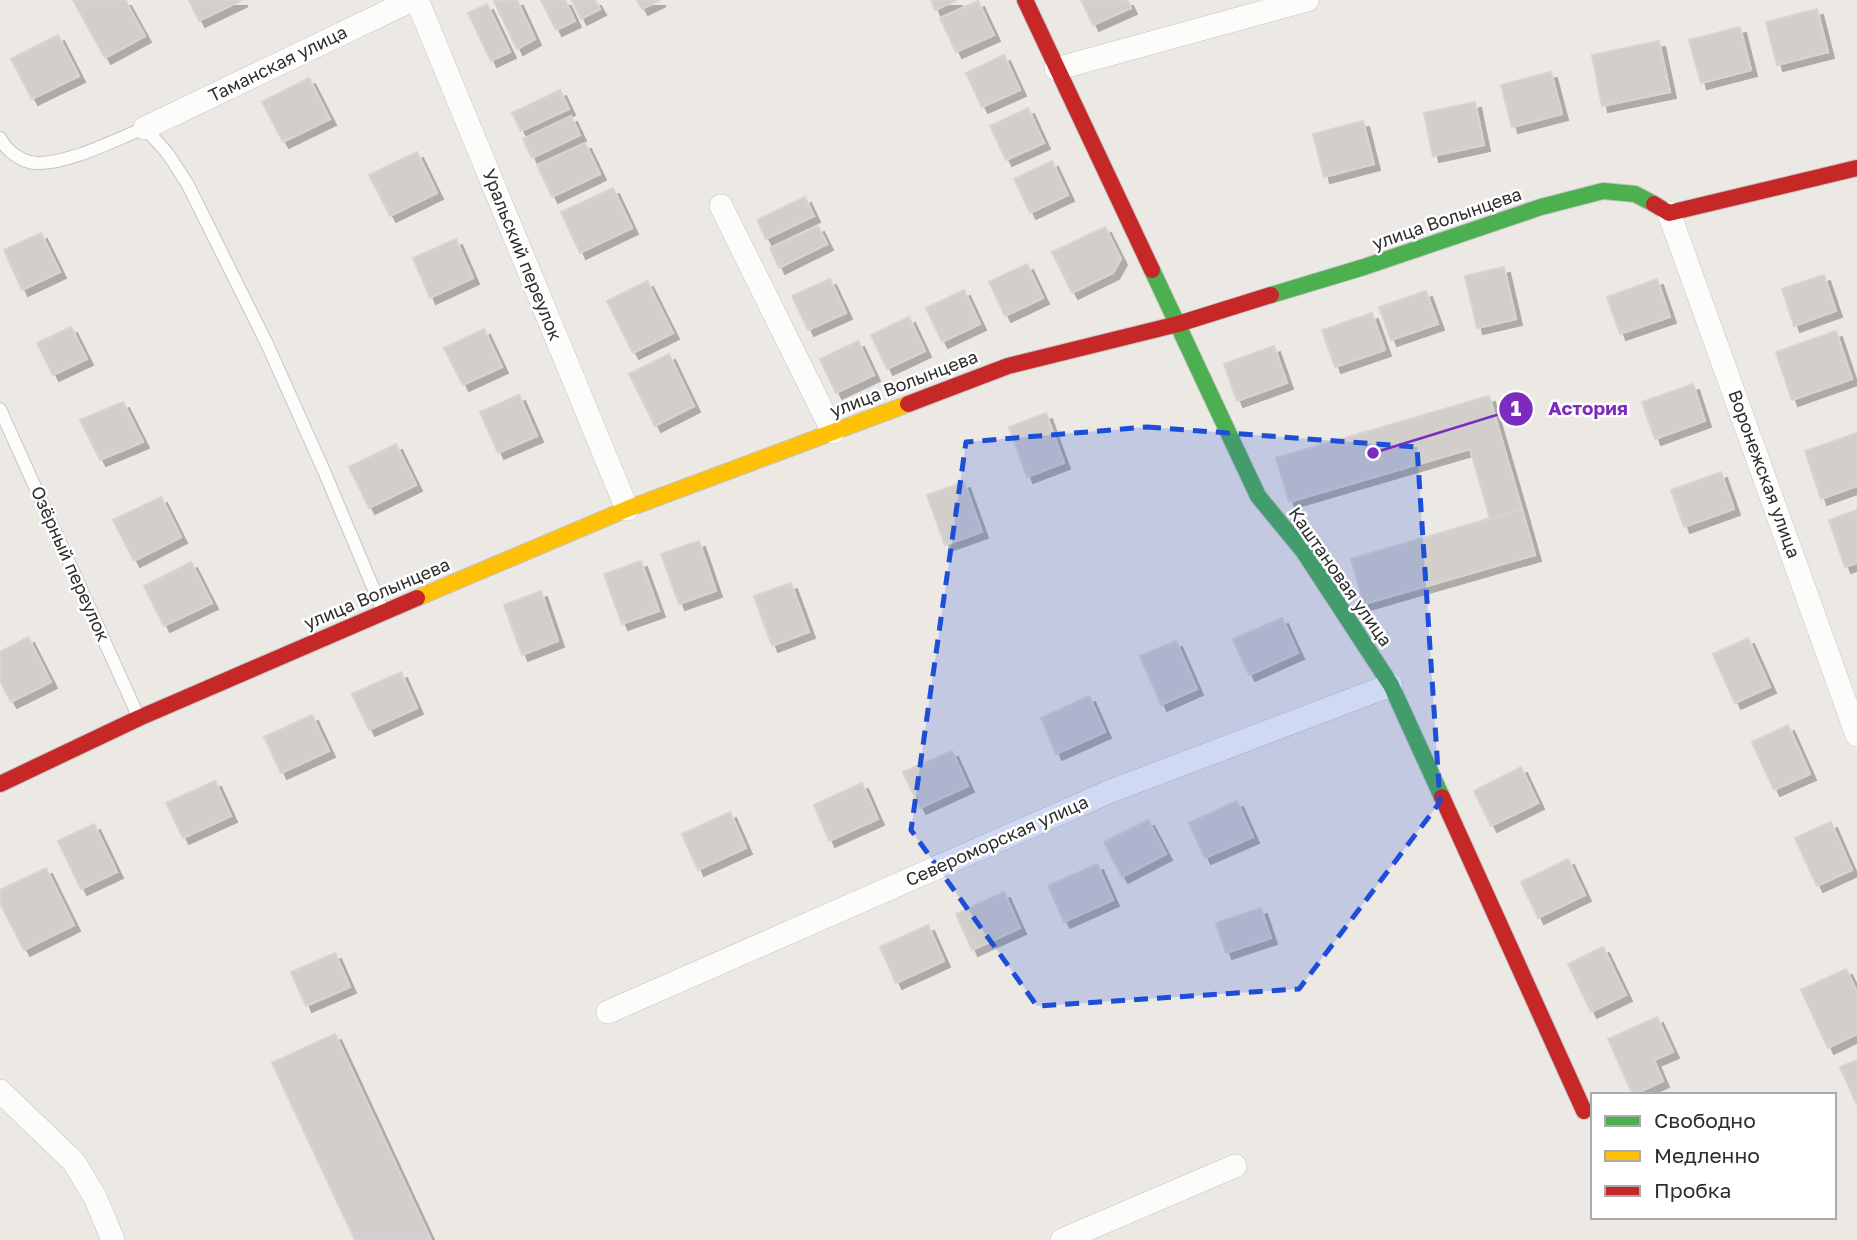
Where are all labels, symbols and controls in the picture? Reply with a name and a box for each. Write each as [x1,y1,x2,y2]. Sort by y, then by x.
street label: Таманская улица [205,20,350,106]
street label: Уральский переулок [478,166,567,344]
street label: улица Волынцева [1369,182,1524,254]
street label: улица Волынцева [827,345,981,421]
street label: Воронежская улица [1724,387,1806,561]
callout: Астория [1499,389,1642,429]
text: 1 [1511,395,1522,421]
text: Астория [1548,396,1628,419]
street label: Озёрный переулок [27,483,115,645]
street label: Каштановая улица [1284,502,1397,650]
street label: улица Волынцева [300,552,453,634]
street label: Североморская улица [902,790,1091,890]
legend [1591,1093,1836,1219]
text: Свободно [1654,1107,1756,1133]
text: Медленно [1654,1142,1760,1168]
text: Пробка [1654,1177,1732,1203]

